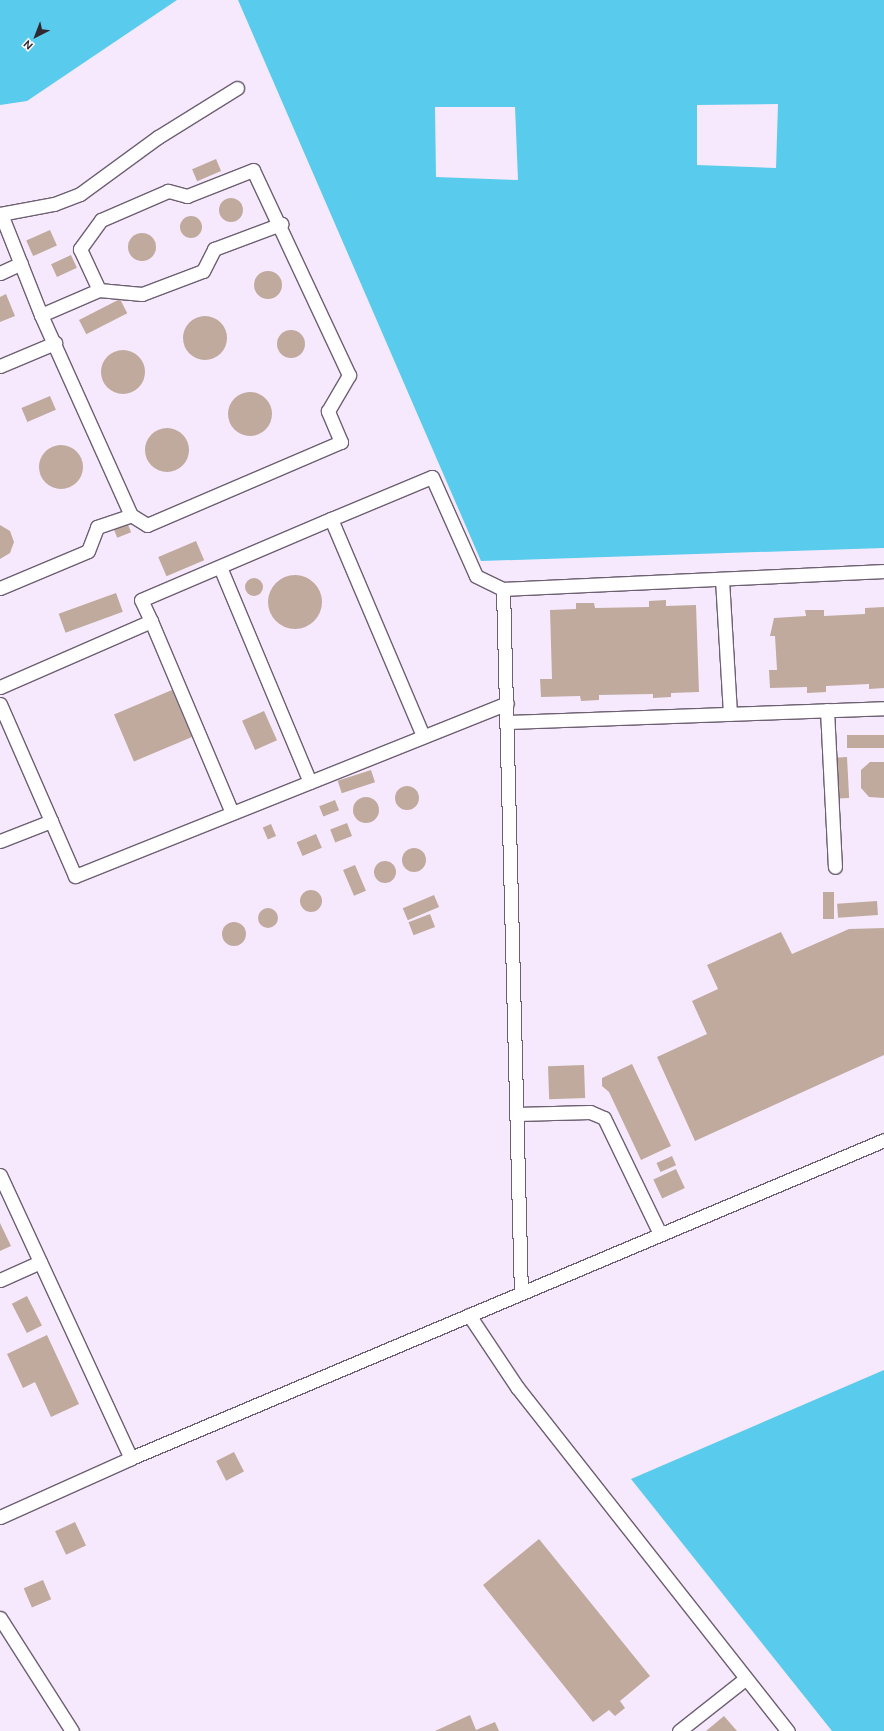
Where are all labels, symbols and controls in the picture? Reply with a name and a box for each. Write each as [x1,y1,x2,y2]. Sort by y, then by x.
north arrow [16,16,56,56]
text: N [21,38,35,52]

